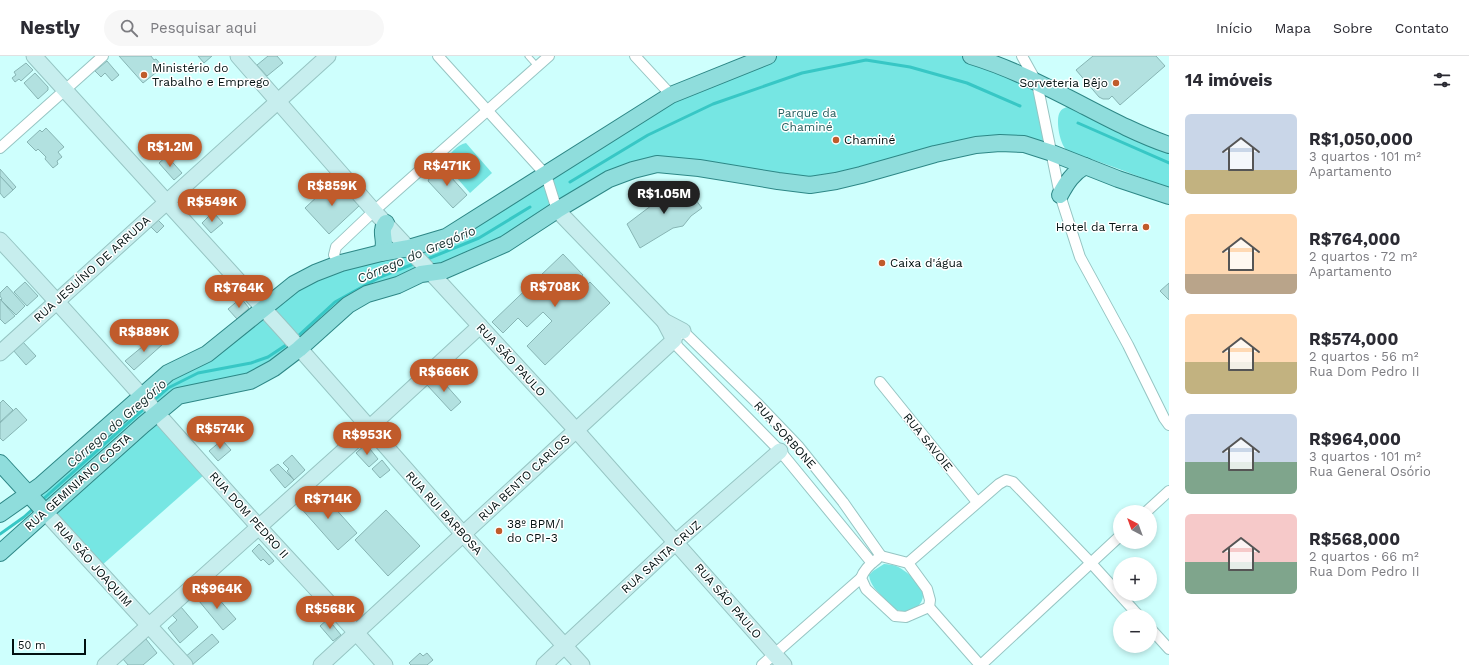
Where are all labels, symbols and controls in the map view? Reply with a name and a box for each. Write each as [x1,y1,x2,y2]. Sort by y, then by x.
search box [104,10,384,46]
text: Nestly [20,16,80,39]
icon: search [118,17,140,39]
text: Pesquisar aqui [150,19,257,37]
text: Início [1216,20,1252,36]
text: Mapa [1274,20,1311,36]
text: Sobre [1333,20,1373,36]
text: Contato [1395,20,1449,36]
place label: Ministério do Trabalho e Emprego [152,61,270,89]
icon: filters [1431,69,1453,91]
marker: Ministério do Trabalho e Emprego [139,70,149,80]
text: 14 imóveis [1185,70,1272,90]
place label: Sorveteria Bêjo [1019,76,1108,90]
marker: Sorveteria Bêjo [1111,78,1121,88]
park label: Parque da Chaminé [777,106,837,134]
text: R$1,050,000 [1309,129,1413,149]
icon: home [1217,130,1265,178]
place label: Chaminé [844,133,896,147]
pin: R$1.2M [137,134,203,168]
marker: Chaminé [831,135,841,145]
text: R$1.2M [147,139,193,154]
text: 3 quartos · 101 m² [1309,149,1421,164]
pin: R$471K [414,153,480,187]
text: R$471K [423,158,471,173]
text: Apartamento [1309,164,1392,179]
pin: R$859K [299,173,365,207]
text: R$859K [307,178,357,193]
pin: R$1.05M [627,181,701,215]
text: R$1.05M [637,186,691,201]
pin: R$549K [179,189,245,223]
text: R$549K [187,194,237,209]
street label: RUA JESUÍNO DE ARRUDA [31,213,153,325]
place label: Hotel da Terra [1056,220,1138,234]
marker: Hotel da Terra [1141,222,1151,232]
water label: Córrego do Gregório [355,223,478,286]
text: R$764,000 [1309,229,1401,249]
icon: home [1217,230,1265,278]
text: 2 quartos · 72 m² [1309,249,1417,264]
place label: Caixa d'água [890,256,963,270]
marker: Caixa d'água [877,258,887,268]
text: Apartamento [1309,264,1392,279]
pin: R$708K [522,274,588,308]
pin: R$764K [206,275,272,309]
text: R$708K [530,279,580,294]
text: R$764K [214,280,264,295]
pin: R$889K [111,319,177,353]
street label: RUA SÃO PAULO [474,321,548,399]
text: R$889K [119,324,169,339]
text: R$574,000 [1309,329,1398,349]
icon: home [1217,330,1265,378]
text: 2 quartos · 56 m² [1309,349,1418,364]
pin: R$666K [411,359,477,393]
text: R$666K [419,364,469,379]
text: Rua Dom Pedro II [1309,364,1420,379]
water label: Córrego do Gregório [63,376,169,471]
street label: RUA SORBONE [751,398,819,472]
street label: RUA SAVOIE [900,410,956,474]
pin: R$574K [187,416,253,450]
text: R$574K [196,421,244,436]
pin: R$953K [334,422,400,456]
text: R$953K [342,427,392,442]
text: R$964,000 [1309,429,1401,449]
street label: RUA GEMINIANO COSTA [22,430,134,534]
icon: home [1217,430,1265,478]
street label: RUA BENTO CARLOS [475,432,573,524]
text: 3 quartos · 101 m² [1309,449,1421,464]
text: Rua General Osório [1309,464,1431,479]
street label: RUA RUI BARBOSA [403,468,485,558]
street label: RUA DOM PEDRO II [207,469,291,561]
pin: R$714K [295,486,361,520]
text: R$714K [304,491,352,506]
north arrow [1113,505,1157,549]
map controls [1113,505,1157,653]
place label: 38º BPM/I do CPI-3 [507,517,564,545]
street label: RUA SÃO JOAQUIM [51,518,135,610]
street label: RUA SANTA CRUZ [618,518,704,596]
marker: 38º BPM/I do CPI-3 [494,526,504,536]
text: R$568,000 [1309,529,1400,549]
icon: home [1217,530,1265,578]
text: 2 quartos · 66 m² [1309,549,1419,564]
button: + [1113,557,1157,601]
street label: RUA SÃO PAULO [692,561,764,641]
text: Rua Dom Pedro II [1309,564,1420,579]
pin: R$964K [184,576,250,610]
text: R$964K [192,581,242,596]
pin: R$568K [297,596,363,630]
text: R$568K [305,601,355,616]
button: − [1113,609,1157,653]
scale bar [12,637,86,656]
text: 50 m [18,639,45,652]

